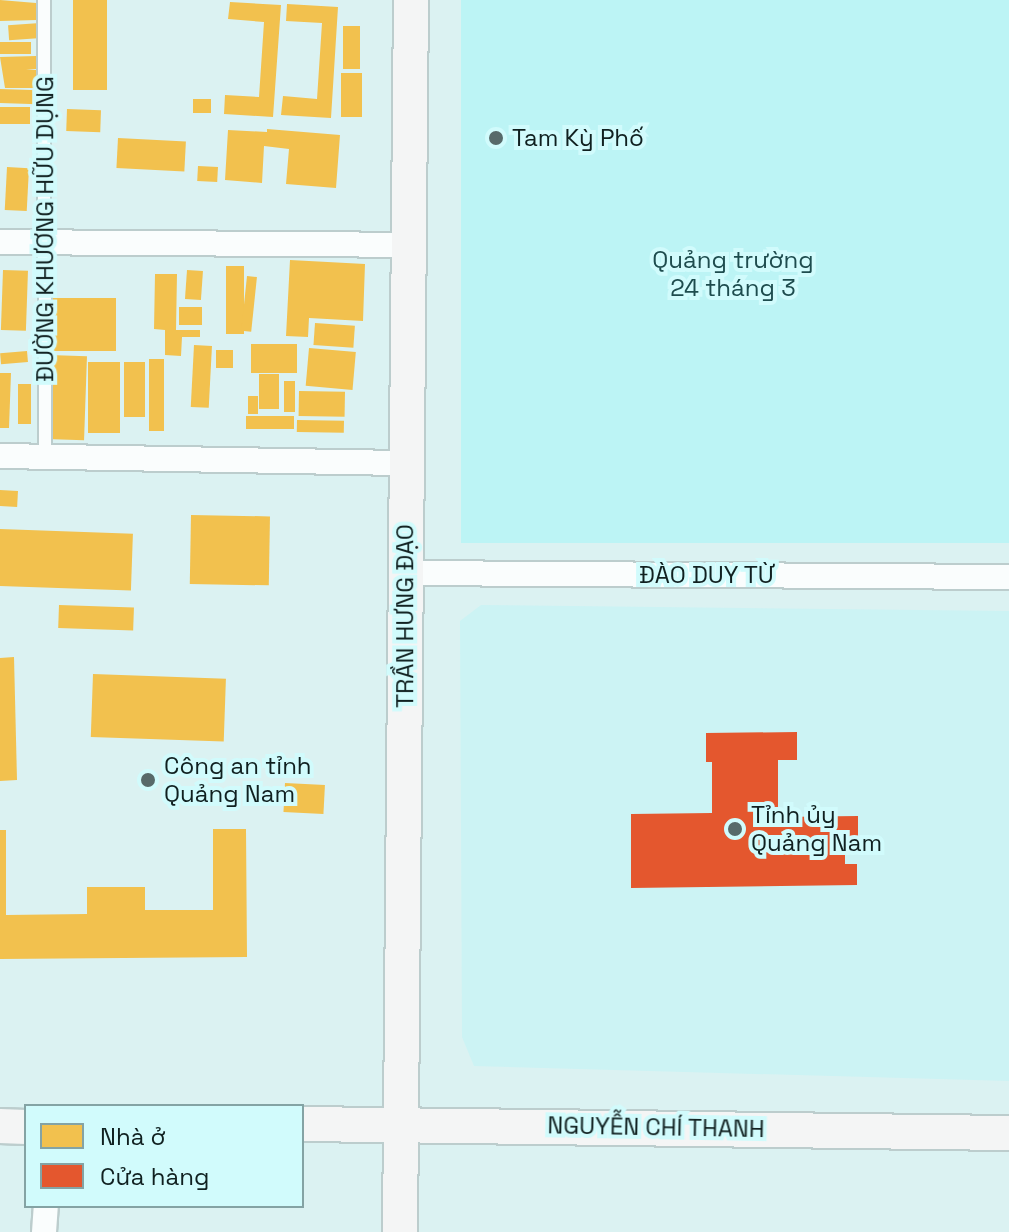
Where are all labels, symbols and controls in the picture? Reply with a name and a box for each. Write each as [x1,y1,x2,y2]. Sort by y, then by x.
street label: ĐƯỜNG KHƯƠNG HỮU DỤNG [31,76,59,382]
place label: Tam Kỳ Phố [512,124,644,152]
marker: Tam Kỳ Phố [487,129,505,147]
park label: Quảng trường 24 tháng 3 [652,246,814,302]
street label: TRẦN HƯNG ĐẠO [391,524,419,708]
street label: ĐÀO DUY TỪ [639,561,775,589]
place label: Công an tỉnh Quảng Nam [164,752,312,808]
marker: Công an tỉnh Quảng Nam [139,771,157,789]
place label: Tỉnh ủy Quảng Nam [751,801,882,857]
marker: Tỉnh ủy Quảng Nam [726,820,744,838]
legend [24,1104,304,1208]
street label: NGUYỄN CHÍ THANH [547,1111,765,1143]
text: Nhà ở [100,1121,166,1152]
text: Cửa hàng [100,1161,209,1192]

